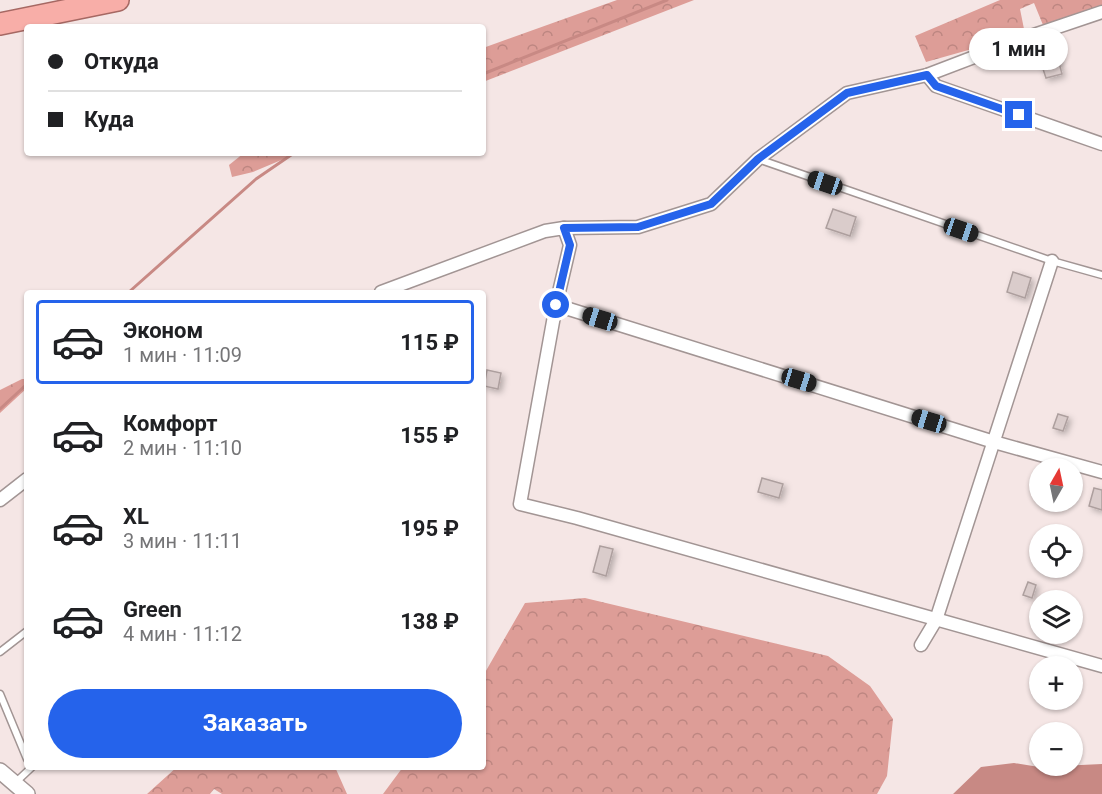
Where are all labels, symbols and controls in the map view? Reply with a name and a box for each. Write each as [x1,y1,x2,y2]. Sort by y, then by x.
callout: 1 мин [970,28,1068,70]
text: 1 мин [991,37,1046,61]
text: Откуда [84,49,159,74]
route end [1005,101,1032,128]
text: Куда [84,107,134,132]
car [805,169,845,197]
car [941,216,981,244]
route start [542,291,569,318]
car [580,305,620,333]
icon: car [51,315,105,369]
text: Эконом [123,318,203,343]
text: 115 ₽ [400,330,459,355]
text: 1 мин · 11:09 [123,343,242,367]
car [779,366,819,394]
car [909,407,949,435]
icon: car [51,408,105,462]
text: Комфорт [123,411,218,436]
text: 155 ₽ [400,423,459,448]
text: 2 мин · 11:10 [123,436,242,460]
north arrow [1029,458,1083,512]
map controls [1029,458,1083,776]
icon: car [51,501,105,555]
text: XL [123,504,149,529]
text: 195 ₽ [400,516,459,541]
button: locate [1029,524,1083,578]
text: 3 мин · 11:11 [123,529,242,553]
button: layers [1029,590,1083,644]
icon: car [51,594,105,648]
text: Green [123,597,182,622]
text: 138 ₽ [400,609,459,634]
text: 4 мин · 11:12 [123,622,242,646]
button: + [1029,656,1083,710]
button: Заказать [48,689,462,758]
button: − [1029,722,1083,776]

